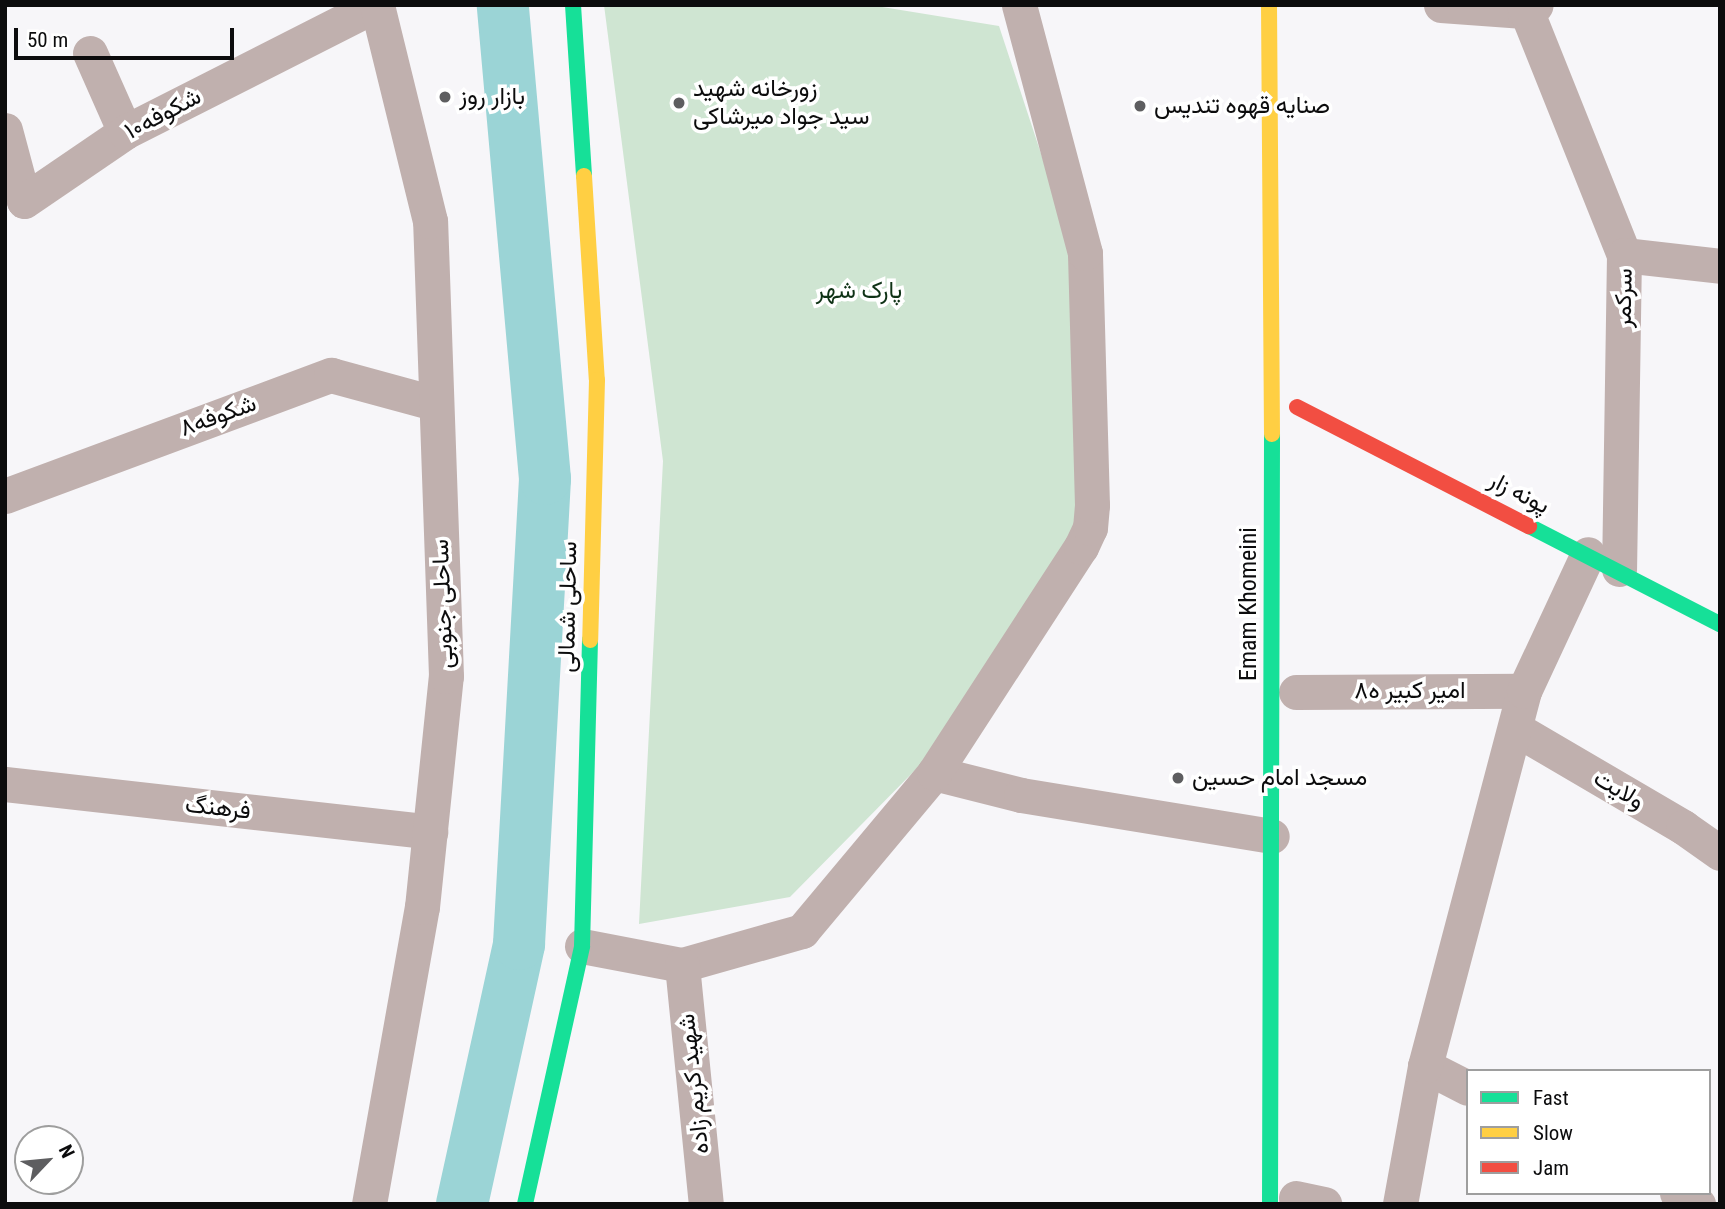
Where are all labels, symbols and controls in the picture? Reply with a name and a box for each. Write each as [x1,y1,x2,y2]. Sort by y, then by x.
scale bar [18,14,238,58]
text: 50 m [27,28,68,52]
place label: زورخانه شهید سید جواد میرشاکی [693,75,869,131]
street label: شکوفه۱۰ [120,82,206,146]
place label: بازار روز [459,83,525,111]
marker: بازار روز [437,89,453,105]
place label: صنایه قهوه تندیس [1154,92,1330,120]
marker: زورخانه شهید سید جواد میرشاکی [671,95,687,111]
marker: صنایه قهوه تندیس [1132,98,1148,114]
street label: سرکمر [1609,268,1639,328]
park label: پارک شهر [816,277,902,305]
street label: شکوفه۸ [176,389,260,443]
street label: پونه زار [1484,466,1554,520]
street label: Emam Khomeini [1235,527,1263,681]
street label: ساحلی جنوبی [426,539,460,669]
street label: ساحلی شمالی [552,541,584,673]
street label: امیر کبیر ه۸ [1354,677,1466,705]
place label: مسجد امام حسین [1192,764,1367,792]
street label: ولایت [1588,764,1650,816]
marker: مسجد امام حسین [1170,770,1186,786]
street label: فرهنگ [184,790,252,826]
street label: شهید کریم زاده [672,1012,716,1156]
legend [1466,1069,1711,1195]
text: Fast [1533,1086,1569,1110]
text: Slow [1533,1121,1573,1145]
north arrow [14,1125,84,1195]
text: N [54,1141,79,1162]
text: Jam [1533,1156,1569,1180]

